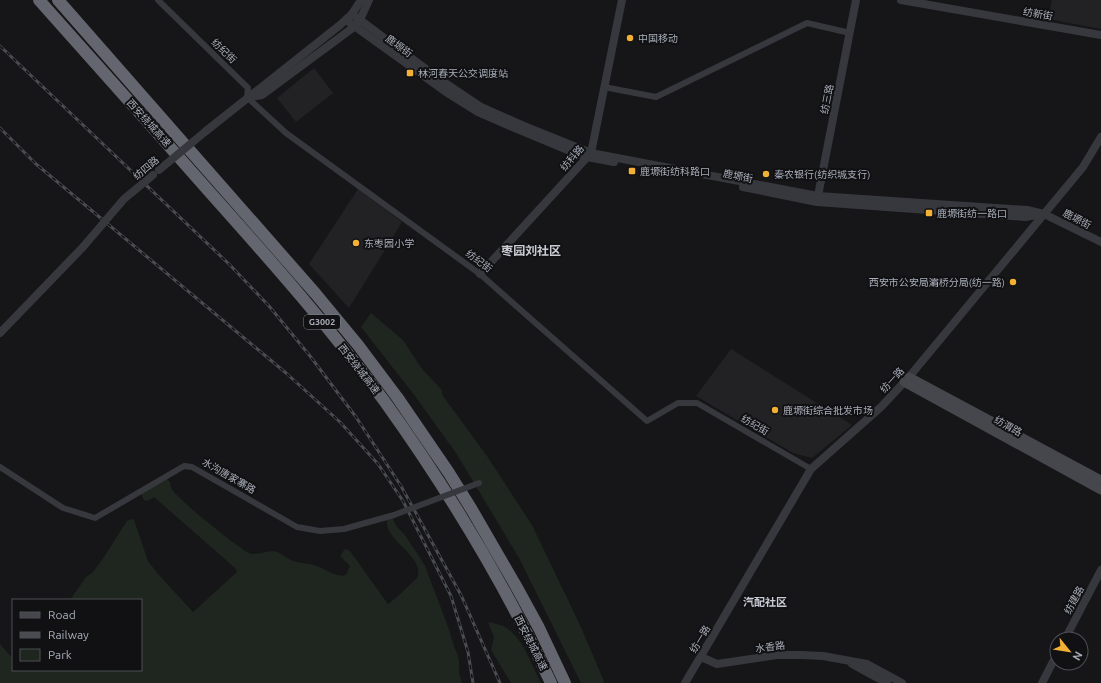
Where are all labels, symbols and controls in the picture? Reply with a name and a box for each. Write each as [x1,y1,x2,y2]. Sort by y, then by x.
street label: 纺新街 [1022,6,1054,22]
street label: 鹿塬街 [384,33,414,59]
marker: 中国移动 [625,33,635,43]
place label: 中国移动 [638,33,678,44]
street label: 纺纪街 [209,37,239,65]
marker: 林河春天公交调度站 [405,68,415,78]
place label: 林河春天公交调度站 [418,68,508,79]
street label: 纺三路 [819,83,835,115]
street label: 西安绕城高速 [125,97,173,149]
street label: 纺科路 [558,143,586,173]
street label: 纺四路 [131,154,161,182]
marker: 鹿塬街纺科路口 [627,166,637,176]
place label: 鹿塬街纺科路口 [640,166,710,177]
street label: 鹿塬街 [722,168,754,184]
marker: 秦农银行(纺织城支行) [761,169,771,179]
place label: 秦农银行(纺织城支行) [774,169,870,180]
street label: 鹿塬街 [1061,207,1093,231]
marker: 鹿塬街纺一路口 [924,208,934,218]
place label: 鹿塬街纺一路口 [937,208,1007,219]
marker: 东枣园小学 [351,238,361,248]
place label: 东枣园小学 [364,238,414,249]
district label: 枣园刘社区 [501,244,561,257]
street label: 纺纪街 [464,248,494,274]
place label: 西安市公安局灞桥分局(纺一路) [869,277,1005,288]
marker: 西安市公安局灞桥分局(纺一路) [1008,277,1018,287]
road number: G3002 [304,315,340,329]
street label: 西安绕城高速 [336,342,382,396]
street label: 纺一路 [878,365,906,395]
marker: 鹿塬街综合批发市场 [770,405,780,415]
place label: 鹿塬街综合批发市场 [783,405,873,416]
street label: 纺纪街 [739,413,771,437]
street label: 纺渭路 [992,414,1024,438]
street label: 水沟唐家寨路 [200,456,258,496]
street label: 纺建路 [1062,584,1086,616]
district label: 汽配社区 [743,596,787,608]
legend [12,599,142,671]
text: Road [48,608,76,621]
street label: 西安绕城高速 [512,614,550,672]
street label: 纺一路 [688,623,712,655]
text: Railway [48,628,89,641]
north arrow [1049,631,1089,671]
street label: 水香路 [754,640,786,654]
text: Park [48,648,72,661]
text: N [1070,649,1085,663]

